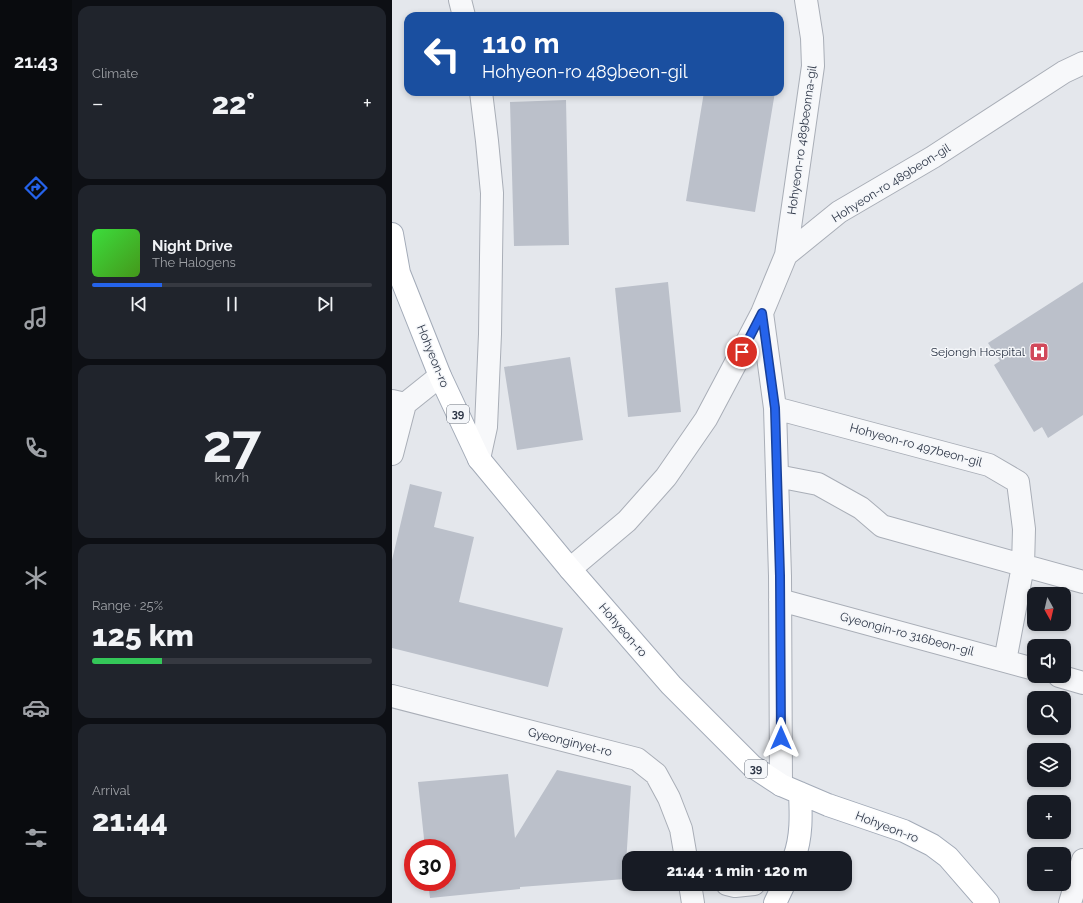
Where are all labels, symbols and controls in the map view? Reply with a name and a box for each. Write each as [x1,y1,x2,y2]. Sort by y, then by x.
text: 110 m [482,27,560,60]
icon: left [416,28,468,80]
text: 21:43 [14,51,58,72]
text: Hohyeon-ro 489beon-gil [482,61,688,82]
street label: Hohyeon-ro 489beonna-gil [785,64,820,216]
text: Climate [92,66,138,81]
text: 22° [212,86,255,121]
text: − [92,90,104,116]
text: + [363,90,372,116]
street label: Hohyeon-ro 489beon-gil [829,140,953,225]
icon: directions [22,174,50,202]
text: Night Drive [152,237,232,255]
text: The Halogens [152,255,236,270]
icon: previous [128,293,150,315]
icon: pause [221,293,243,315]
icon: next [314,293,336,315]
icon: music [22,304,50,332]
street label: Hohyeon-ro [414,323,452,389]
pin [725,335,759,369]
icon: arrive [731,341,753,363]
hospital icon: Sejongh Hospital [1028,341,1050,363]
place label: Sejongh Hospital [931,345,1026,359]
road number: 39 [447,405,469,423]
text: 27 [203,413,261,474]
street label: Hohyeon-ro 497beon-gil [848,421,984,470]
icon: phone [22,434,50,462]
text: km/h [215,470,249,485]
icon: climate [22,564,50,592]
north arrow [1027,587,1071,631]
map controls [1027,587,1071,891]
text: Range · 25% [92,598,163,613]
street label: Hohyeon-ro [596,600,650,660]
street label: Gyeongin-ro 316beon-gil [839,609,976,659]
text: 125 km [92,618,194,653]
button: sound [1027,639,1071,683]
button: search [1027,691,1071,735]
icon: car [22,694,50,722]
position arrow [760,717,802,759]
street label: Gyeonginyet-ro [526,725,614,759]
button: layers [1027,743,1071,787]
road number: 39 [745,760,767,778]
text: Arrival [92,783,130,798]
button: + [1027,795,1071,839]
text: 21:44 [92,803,168,838]
street label: Hohyeon-ro [853,809,921,845]
icon: filters [22,824,50,852]
speed limit sign: 30 [404,839,456,891]
button: − [1027,847,1071,891]
text: 21:44 · 1 min · 120 m [667,862,807,880]

